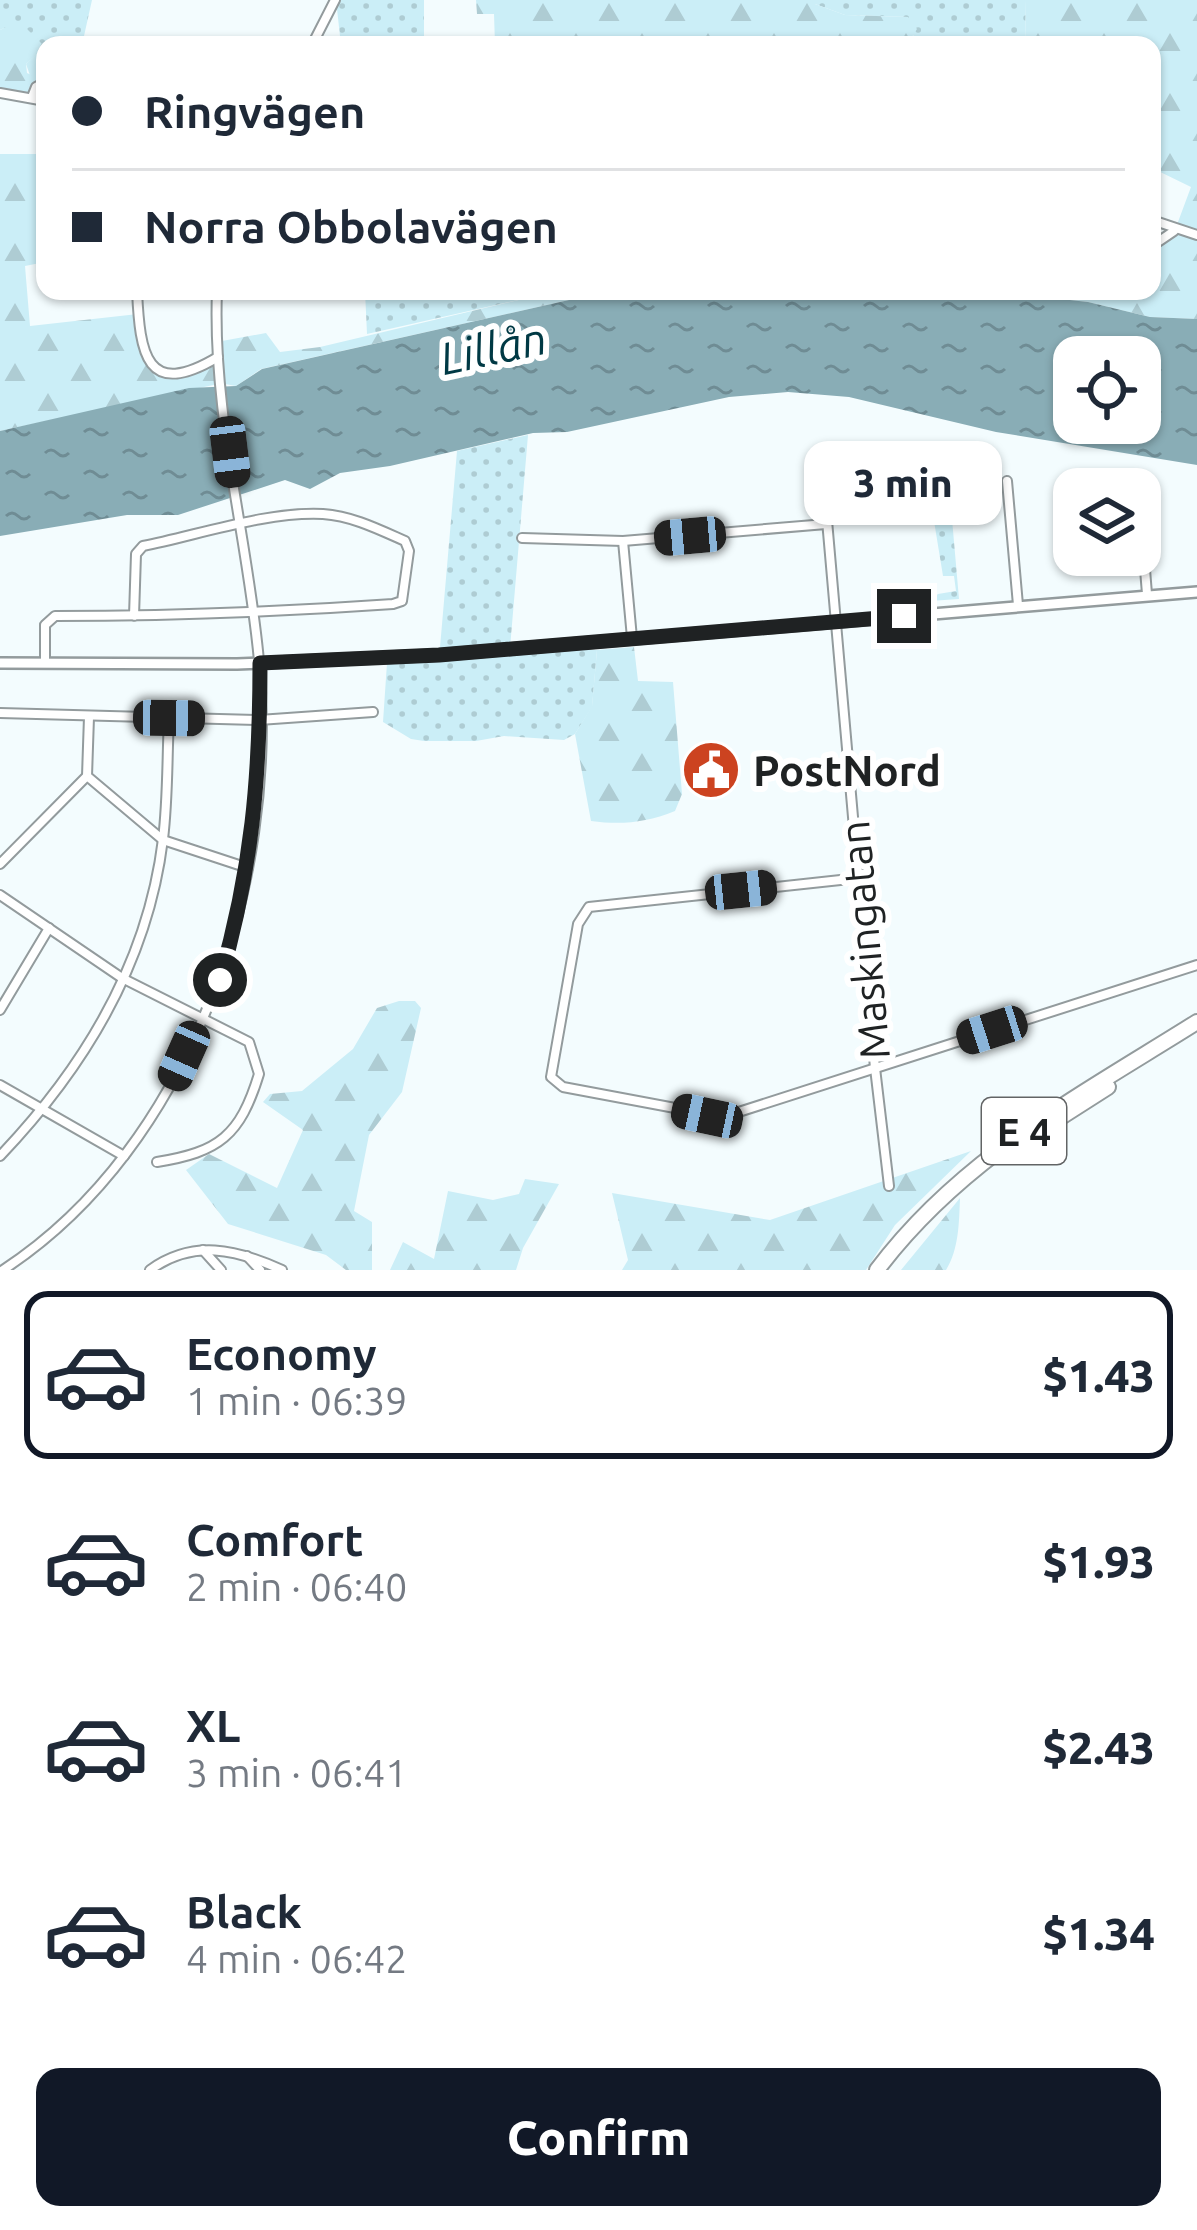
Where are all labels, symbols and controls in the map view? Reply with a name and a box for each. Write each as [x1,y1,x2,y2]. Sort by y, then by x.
text: Ringvägen [144,86,365,137]
text: Norra Obbolavägen [144,201,558,252]
water label: Lillån [435,312,551,384]
map controls [1053,336,1161,576]
button: locate [1053,336,1161,444]
car [208,414,252,490]
callout: 3 min [805,442,1003,526]
text: 3 min [853,461,953,504]
button: layers [1053,468,1161,576]
car [653,515,727,557]
route end [877,589,931,643]
car [133,699,205,737]
public building icon: PostNord [680,739,742,801]
place label: PostNord [753,747,941,794]
street label: Maskingatan [830,819,898,1061]
car [703,868,779,912]
route start [193,953,247,1007]
car [952,1002,1032,1058]
car [153,1016,215,1096]
car [668,1091,746,1141]
road number: E 4 [982,1098,1066,1164]
icon: car [42,1321,150,1429]
text: Economy [186,1328,377,1379]
text: $1.43 [1042,1350,1155,1401]
text: 1 min · 06:39 [186,1379,407,1422]
icon: car [42,1507,150,1615]
text: Comfort [186,1514,363,1565]
text: $1.93 [1042,1536,1155,1587]
text: 2 min · 06:40 [186,1565,407,1608]
icon: car [42,1693,150,1801]
text: XL [186,1700,240,1751]
text: $2.43 [1042,1722,1155,1773]
text: 3 min · 06:41 [186,1751,407,1794]
icon: car [42,1879,150,1987]
text: Black [186,1886,302,1937]
text: $1.34 [1042,1908,1155,1959]
text: 4 min · 06:42 [186,1937,407,1980]
button: Confirm [36,2068,1161,2206]

